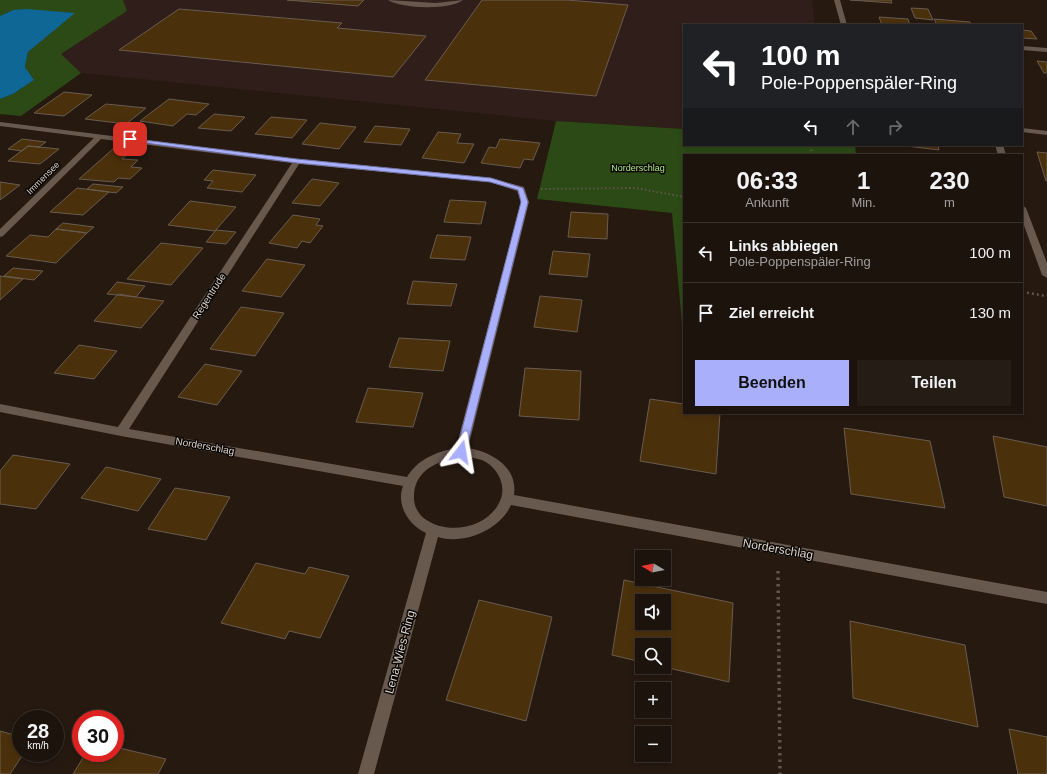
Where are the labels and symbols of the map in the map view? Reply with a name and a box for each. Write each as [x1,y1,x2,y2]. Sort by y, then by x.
pin [113,122,147,156]
street label: Immensee [25,160,61,196]
park label: Norderschlag [611,163,665,173]
street label: Regentrude [190,271,228,321]
position arrow [440,431,482,473]
street label: Norderschlag [175,435,235,457]
street label: Norderschlag [742,536,814,562]
north arrow [635,550,671,586]
street label: Lena-Wies-Ring [382,609,418,695]
speed limit sign: 30 [72,710,124,762]

